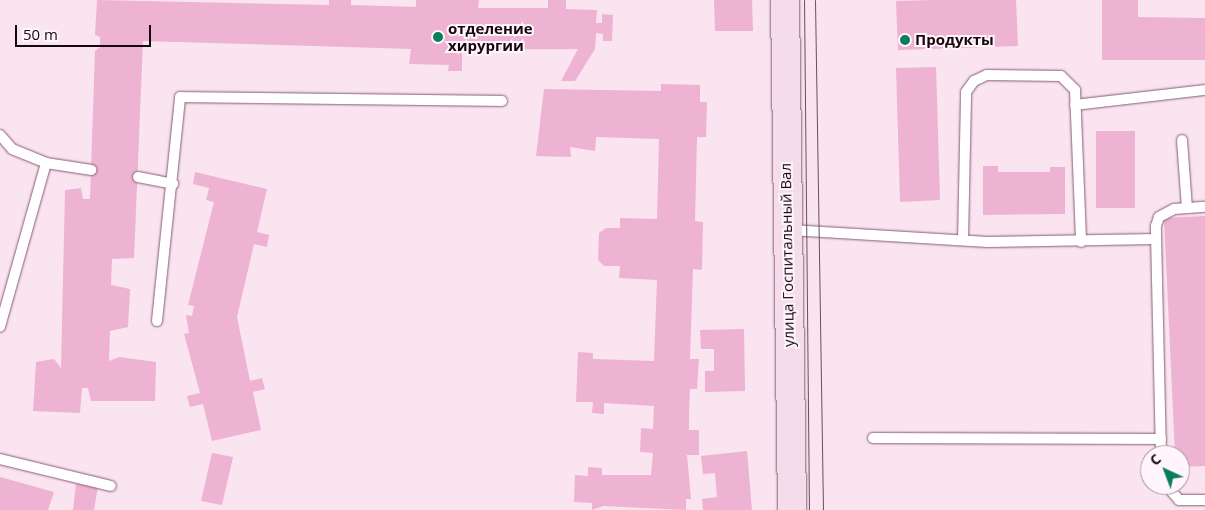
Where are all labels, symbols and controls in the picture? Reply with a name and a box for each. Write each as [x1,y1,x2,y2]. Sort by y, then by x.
scale bar [18,15,154,47]
place label: отделение хирургии [448,19,533,54]
text: 50 m [23,24,58,44]
marker: отделение хирургии [432,31,444,43]
place label: Продукты [915,31,994,49]
marker: Продукты [899,34,911,46]
street label: улица Госпитальный Вал [776,163,798,347]
north arrow [1140,445,1190,495]
text: С [1145,449,1165,469]

